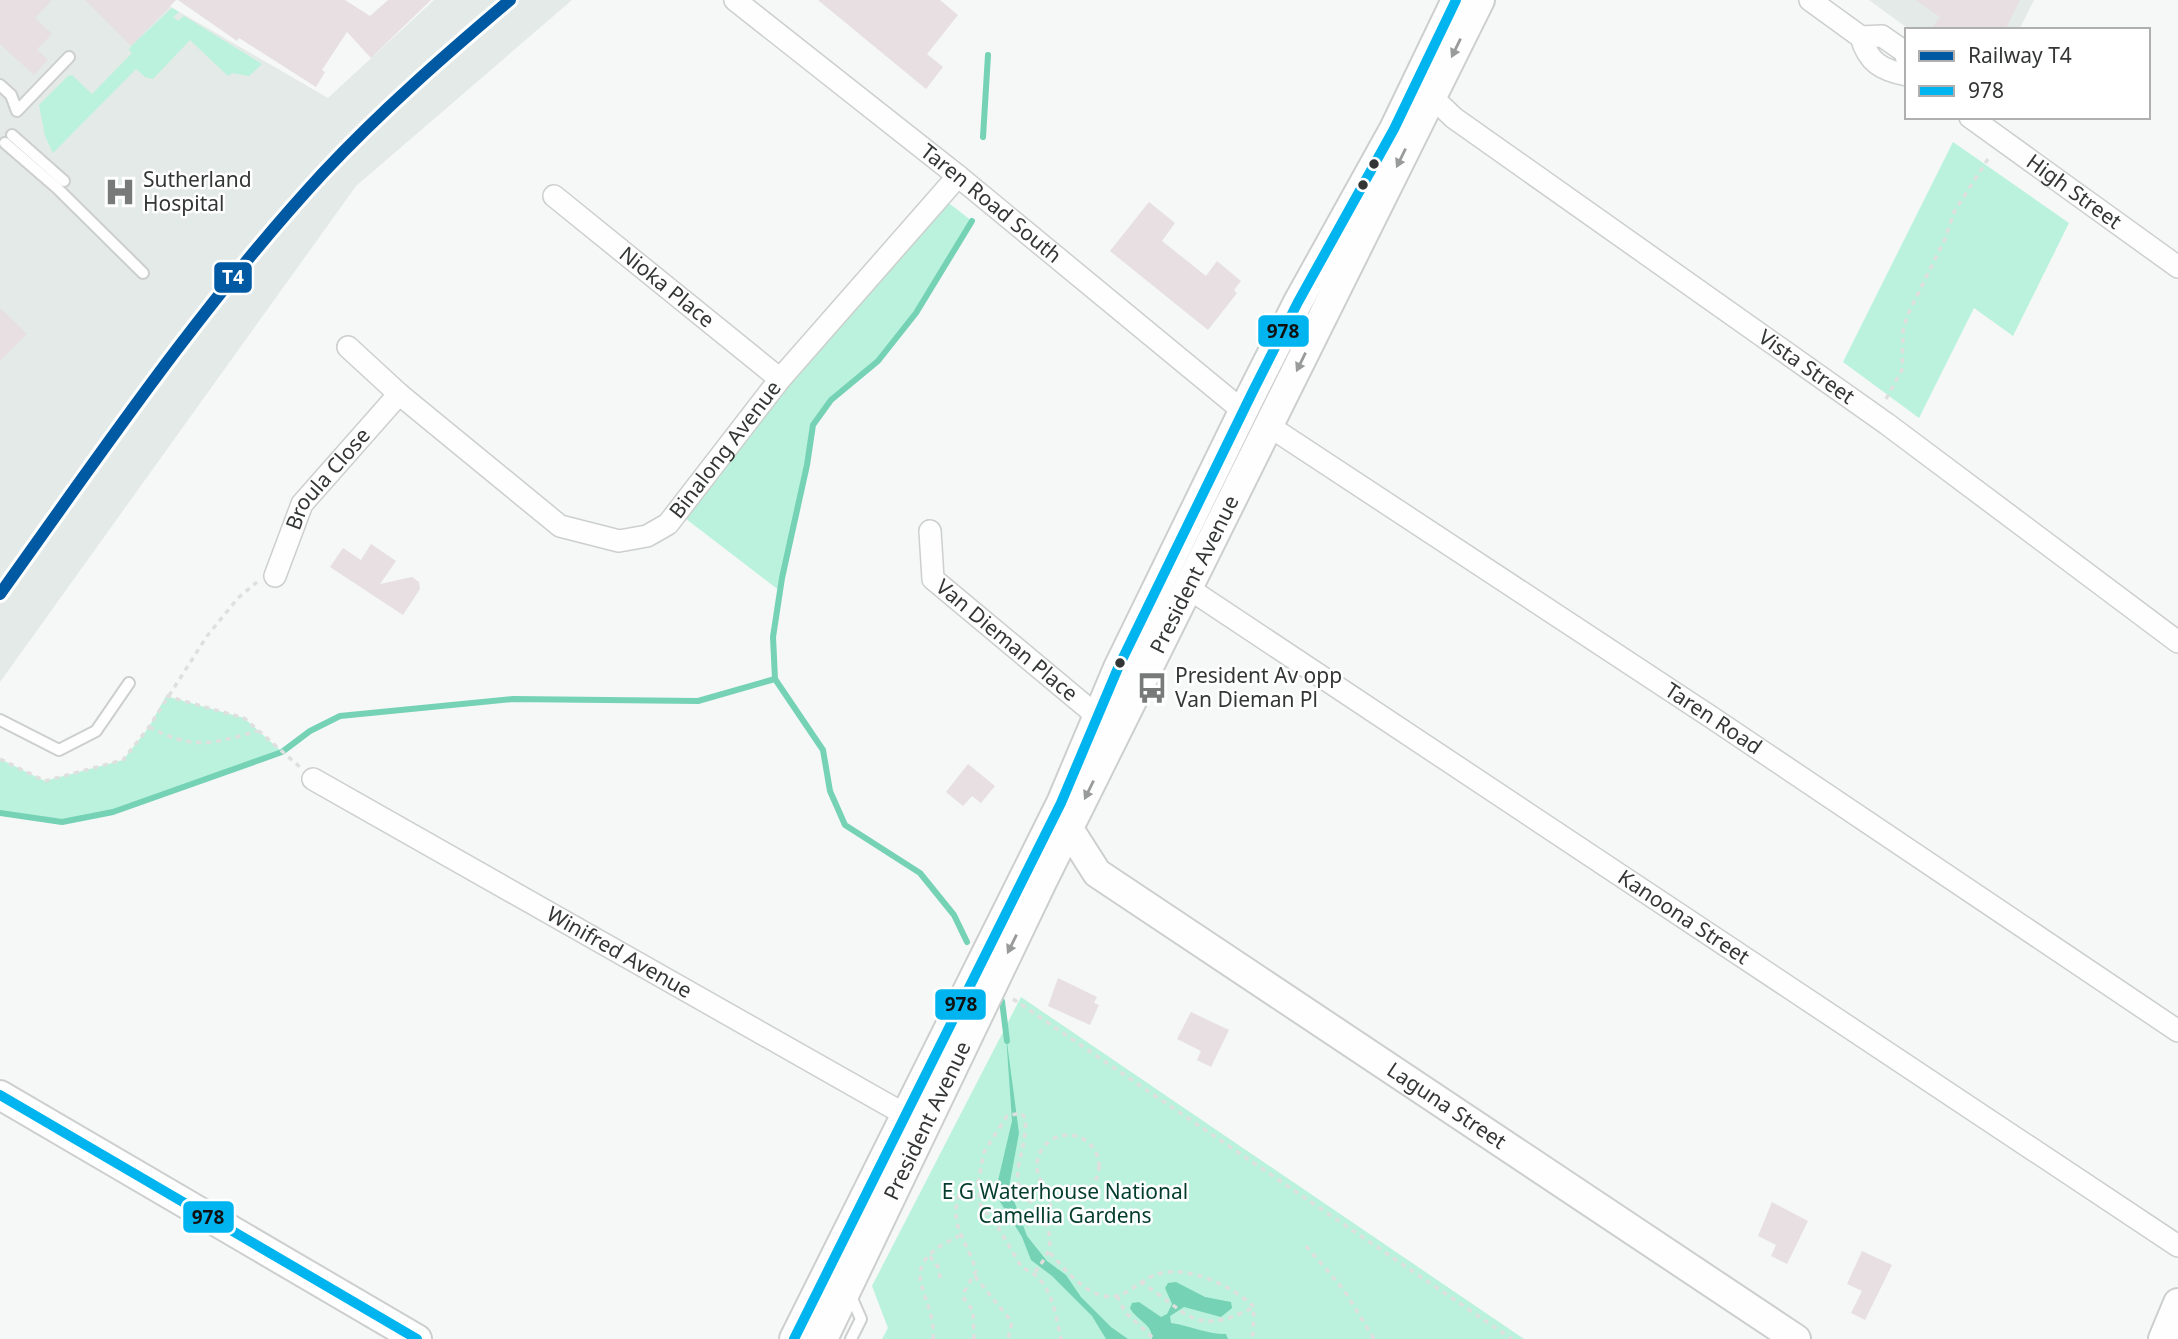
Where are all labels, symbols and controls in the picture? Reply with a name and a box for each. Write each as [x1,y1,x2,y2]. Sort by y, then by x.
legend [1905,28,2150,119]
one-way arrow [1450,39,1462,59]
text: Railway T4 [1968,41,2072,69]
text: 978 [1968,76,2004,104]
street label: Taren Road South [915,137,1068,269]
street label: High Street [2021,147,2128,235]
one-way arrow [1396,148,1407,168]
unlabelled marker [1367,157,1381,171]
place label: Sutherland Hospital [143,165,252,217]
hospital icon: Sutherland Hospital [103,175,137,209]
unlabelled marker [1356,178,1370,192]
street label: Nioka Place [614,240,721,333]
line badge: T4 [213,261,253,294]
text: T4 [222,264,244,290]
line badge: 978 [1257,314,1310,348]
text: 978 [1267,318,1299,344]
street label: Vista Street [1753,323,1861,410]
one-way arrow [1295,352,1306,372]
street label: Binalong Avenue [662,374,787,524]
street label: Broula Close [279,421,376,534]
street label: President Avenue [1143,490,1245,658]
street label: Van Dieman Place [930,572,1084,707]
unlabelled marker [1113,656,1127,670]
place label: President Av opp Van Dieman Pl [1175,661,1342,713]
bus stop icon: President Av opp Van Dieman Pl [1135,671,1169,705]
street label: Taren Road [1660,676,1768,760]
one-way arrow [1083,780,1094,800]
street label: Kanoona Street [1613,863,1756,971]
street label: Winifred Avenue [542,899,697,1004]
one-way arrow [1007,934,1018,954]
line badge: 978 [934,988,987,1021]
text: 978 [945,991,977,1017]
street label: President Avenue [877,1036,977,1204]
street label: Laguna Street [1382,1055,1512,1155]
park label: E G Waterhouse National Camellia Gardens [942,1177,1188,1229]
line badge: 978 [182,1200,235,1234]
text: 978 [192,1204,224,1230]

